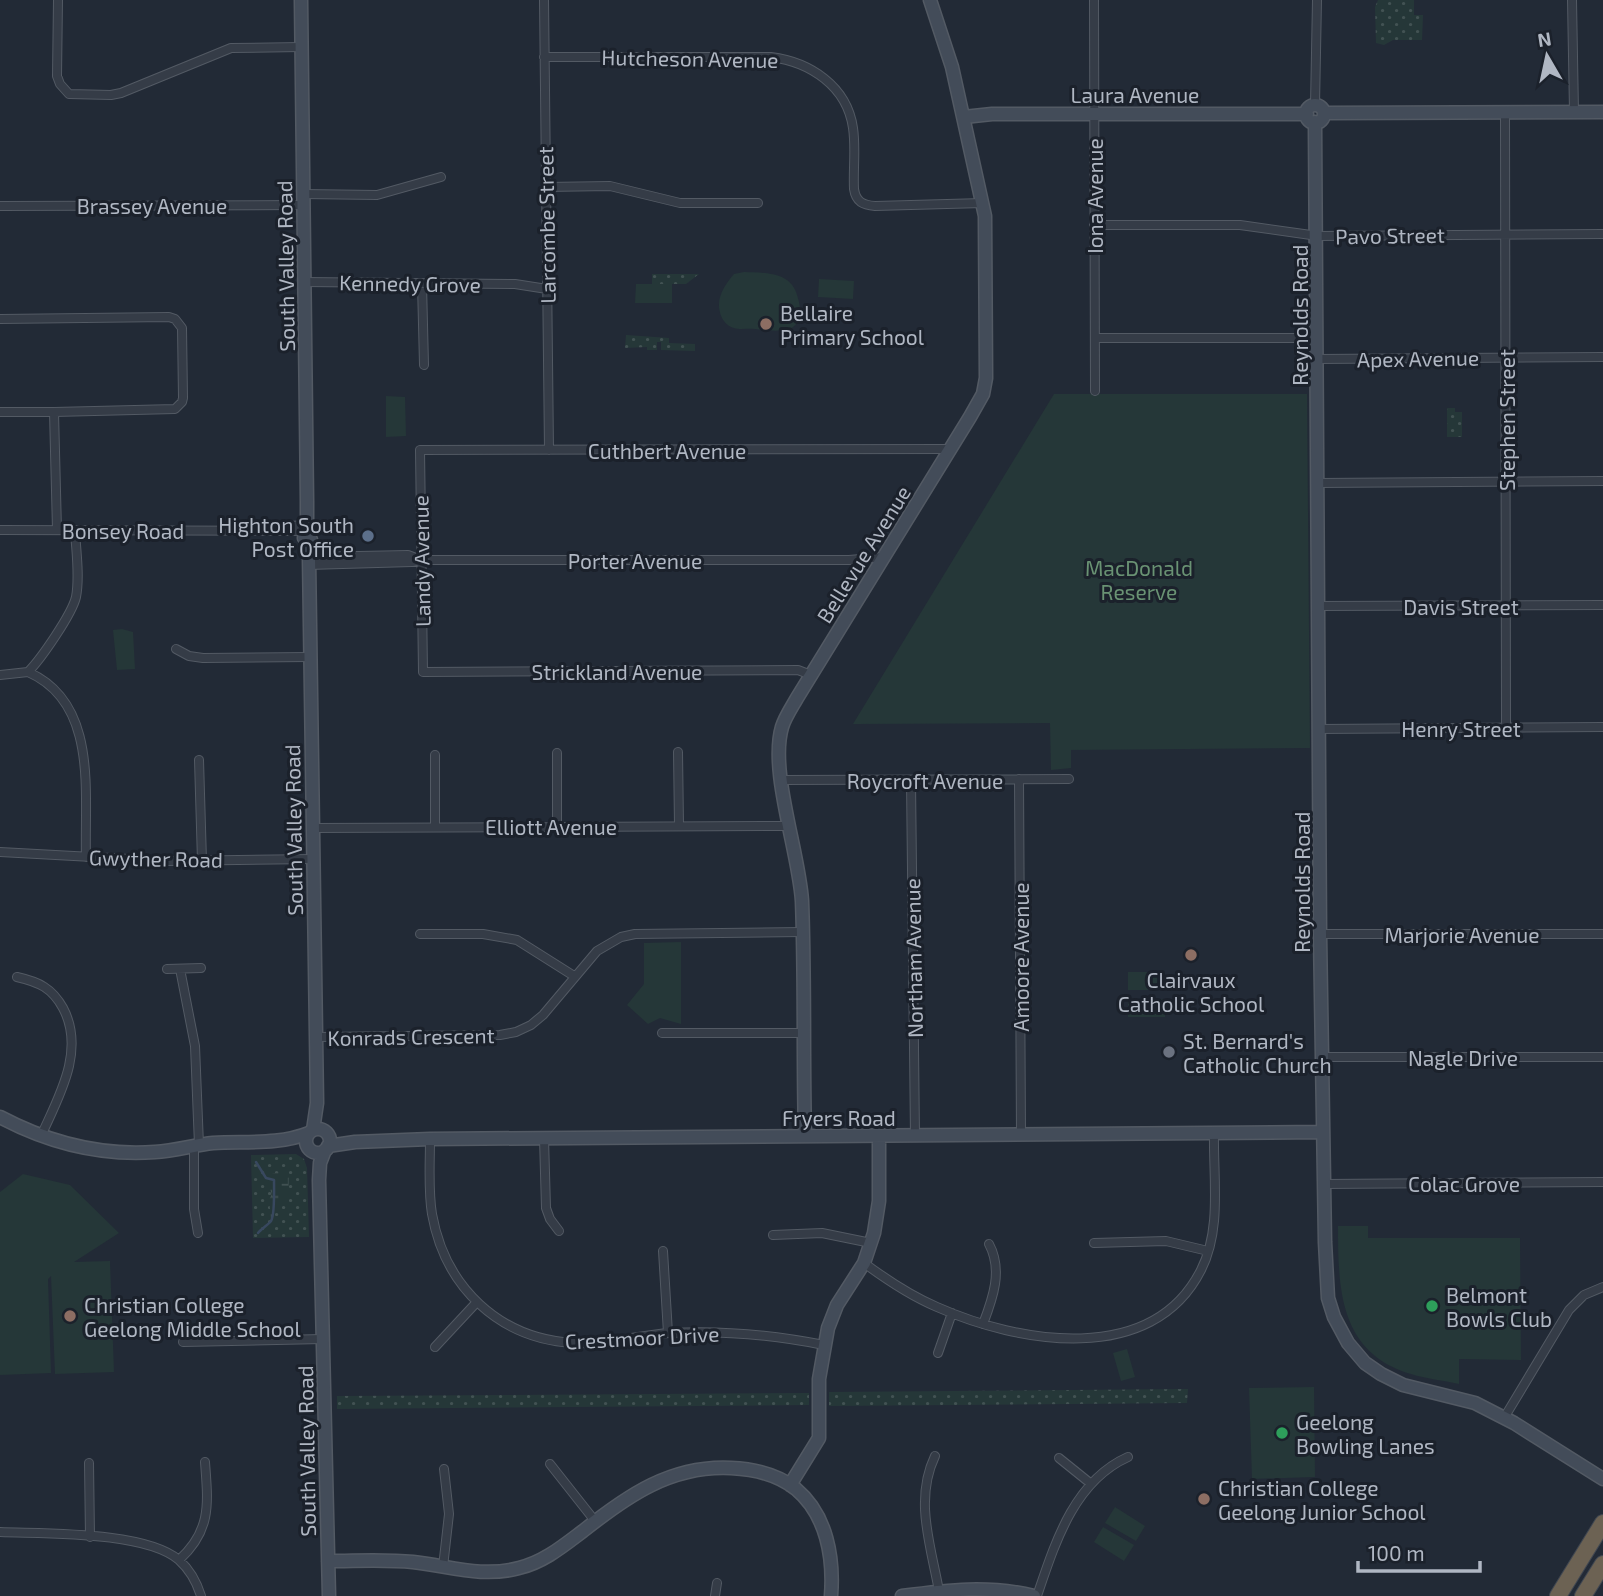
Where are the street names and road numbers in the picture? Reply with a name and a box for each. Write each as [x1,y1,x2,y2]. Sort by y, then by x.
street label: Hutcheson Avenue [601,44,779,72]
street label: Laura Avenue [1071,82,1199,107]
street label: Iona Avenue [1082,138,1107,254]
street label: Larcombe Street [532,146,560,304]
street label: South Valley Road [271,180,299,352]
street label: Brassey Avenue [77,193,227,218]
street label: Pavo Street [1335,222,1445,248]
street label: Reynolds Road [1287,244,1312,386]
street label: Kennedy Grove [339,269,481,297]
street label: Apex Avenue [1357,344,1479,372]
street label: Stephen Street [1494,349,1519,491]
street label: Cuthbert Avenue [588,438,746,463]
street label: Bellevue Avenue [811,481,915,627]
street label: Landy Avenue [407,495,435,627]
street label: Bonsey Road [62,518,184,543]
street label: Porter Avenue [568,548,702,573]
street label: Davis Street [1403,594,1519,619]
street label: Strickland Avenue [532,659,702,684]
street label: Henry Street [1401,716,1521,741]
street label: South Valley Road [279,744,307,916]
street label: Roycroft Avenue [847,768,1003,793]
street label: Reynolds Road [1289,811,1314,953]
street label: Elliott Avenue [485,814,617,839]
street label: Gwyther Road [89,844,223,872]
street label: Northam Avenue [899,878,927,1038]
street label: Amoore Avenue [1008,882,1033,1032]
street label: Marjorie Avenue [1384,922,1540,948]
street label: Konrads Crescent [327,1022,495,1050]
street label: Nagle Drive [1408,1045,1518,1070]
street label: Fryers Road [782,1105,896,1130]
street label: Colac Grove [1408,1171,1520,1196]
street label: Crestmoor Drive [564,1320,720,1354]
street label: South Valley Road [292,1365,320,1537]

